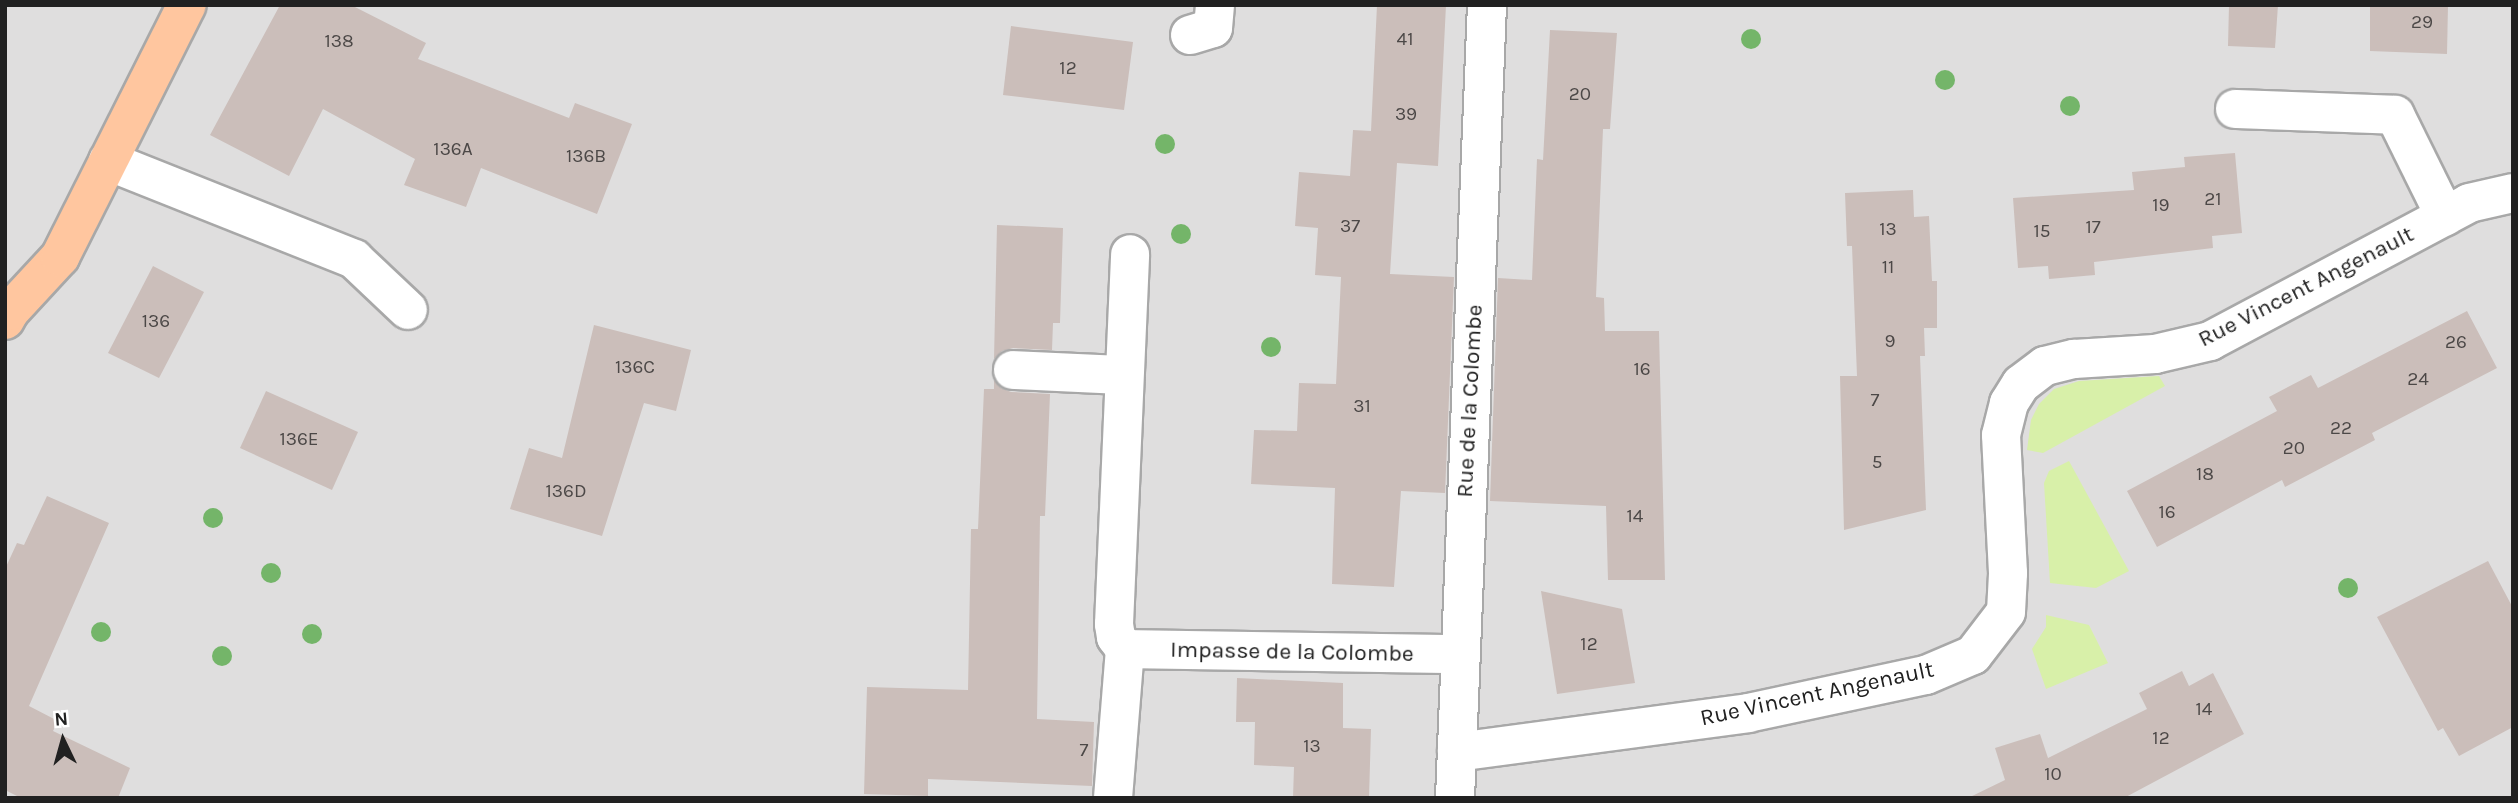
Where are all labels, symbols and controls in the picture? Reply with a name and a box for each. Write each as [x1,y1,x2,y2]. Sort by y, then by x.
house number: 29 [2411,12,2433,34]
house number: 41 [1397,29,1413,51]
house number: 138 [324,31,354,53]
house number: 12 [1059,58,1077,80]
house number: 20 [1569,84,1591,106]
house number: 39 [1395,104,1417,126]
house number: 136A [433,139,473,161]
house number: 136B [566,146,606,168]
house number: 21 [2204,189,2222,211]
house number: 19 [2152,195,2170,217]
house number: 37 [1340,216,1360,238]
house number: 17 [2085,217,2101,239]
house number: 13 [1879,219,1897,241]
house number: 15 [2033,221,2051,243]
street label: Rue Vincent Angenault [2194,221,2418,353]
house number: 11 [1882,257,1894,279]
street label: Rue de la Colombe [1451,304,1489,498]
house number: 136 [142,311,170,333]
house number: 9 [1884,331,1896,353]
house number: 26 [2445,332,2467,354]
house number: 136C [615,357,655,379]
house number: 16 [1633,359,1651,381]
house number: 24 [2407,369,2429,391]
house number: 7 [1871,390,1879,412]
house number: 31 [1353,396,1371,418]
house number: 22 [2330,418,2352,440]
house number: 136E [279,429,319,451]
house number: 20 [2283,438,2305,460]
house number: 5 [1872,452,1882,474]
house number: 18 [2196,464,2214,486]
house number: 136D [546,481,586,503]
house number: 16 [2158,502,2176,524]
house number: 14 [1627,506,1643,528]
house number: 12 [1580,634,1598,656]
street label: Impasse de la Colombe [1170,636,1414,668]
street label: Rue Vincent Angenault [1698,656,1936,732]
house number: 14 [2196,699,2212,721]
north arrow [28,705,98,775]
text: N [53,708,69,731]
house number: 12 [2152,728,2170,750]
house number: 13 [1303,736,1321,758]
house number: 7 [1080,740,1088,762]
house number: 10 [2044,764,2062,786]

